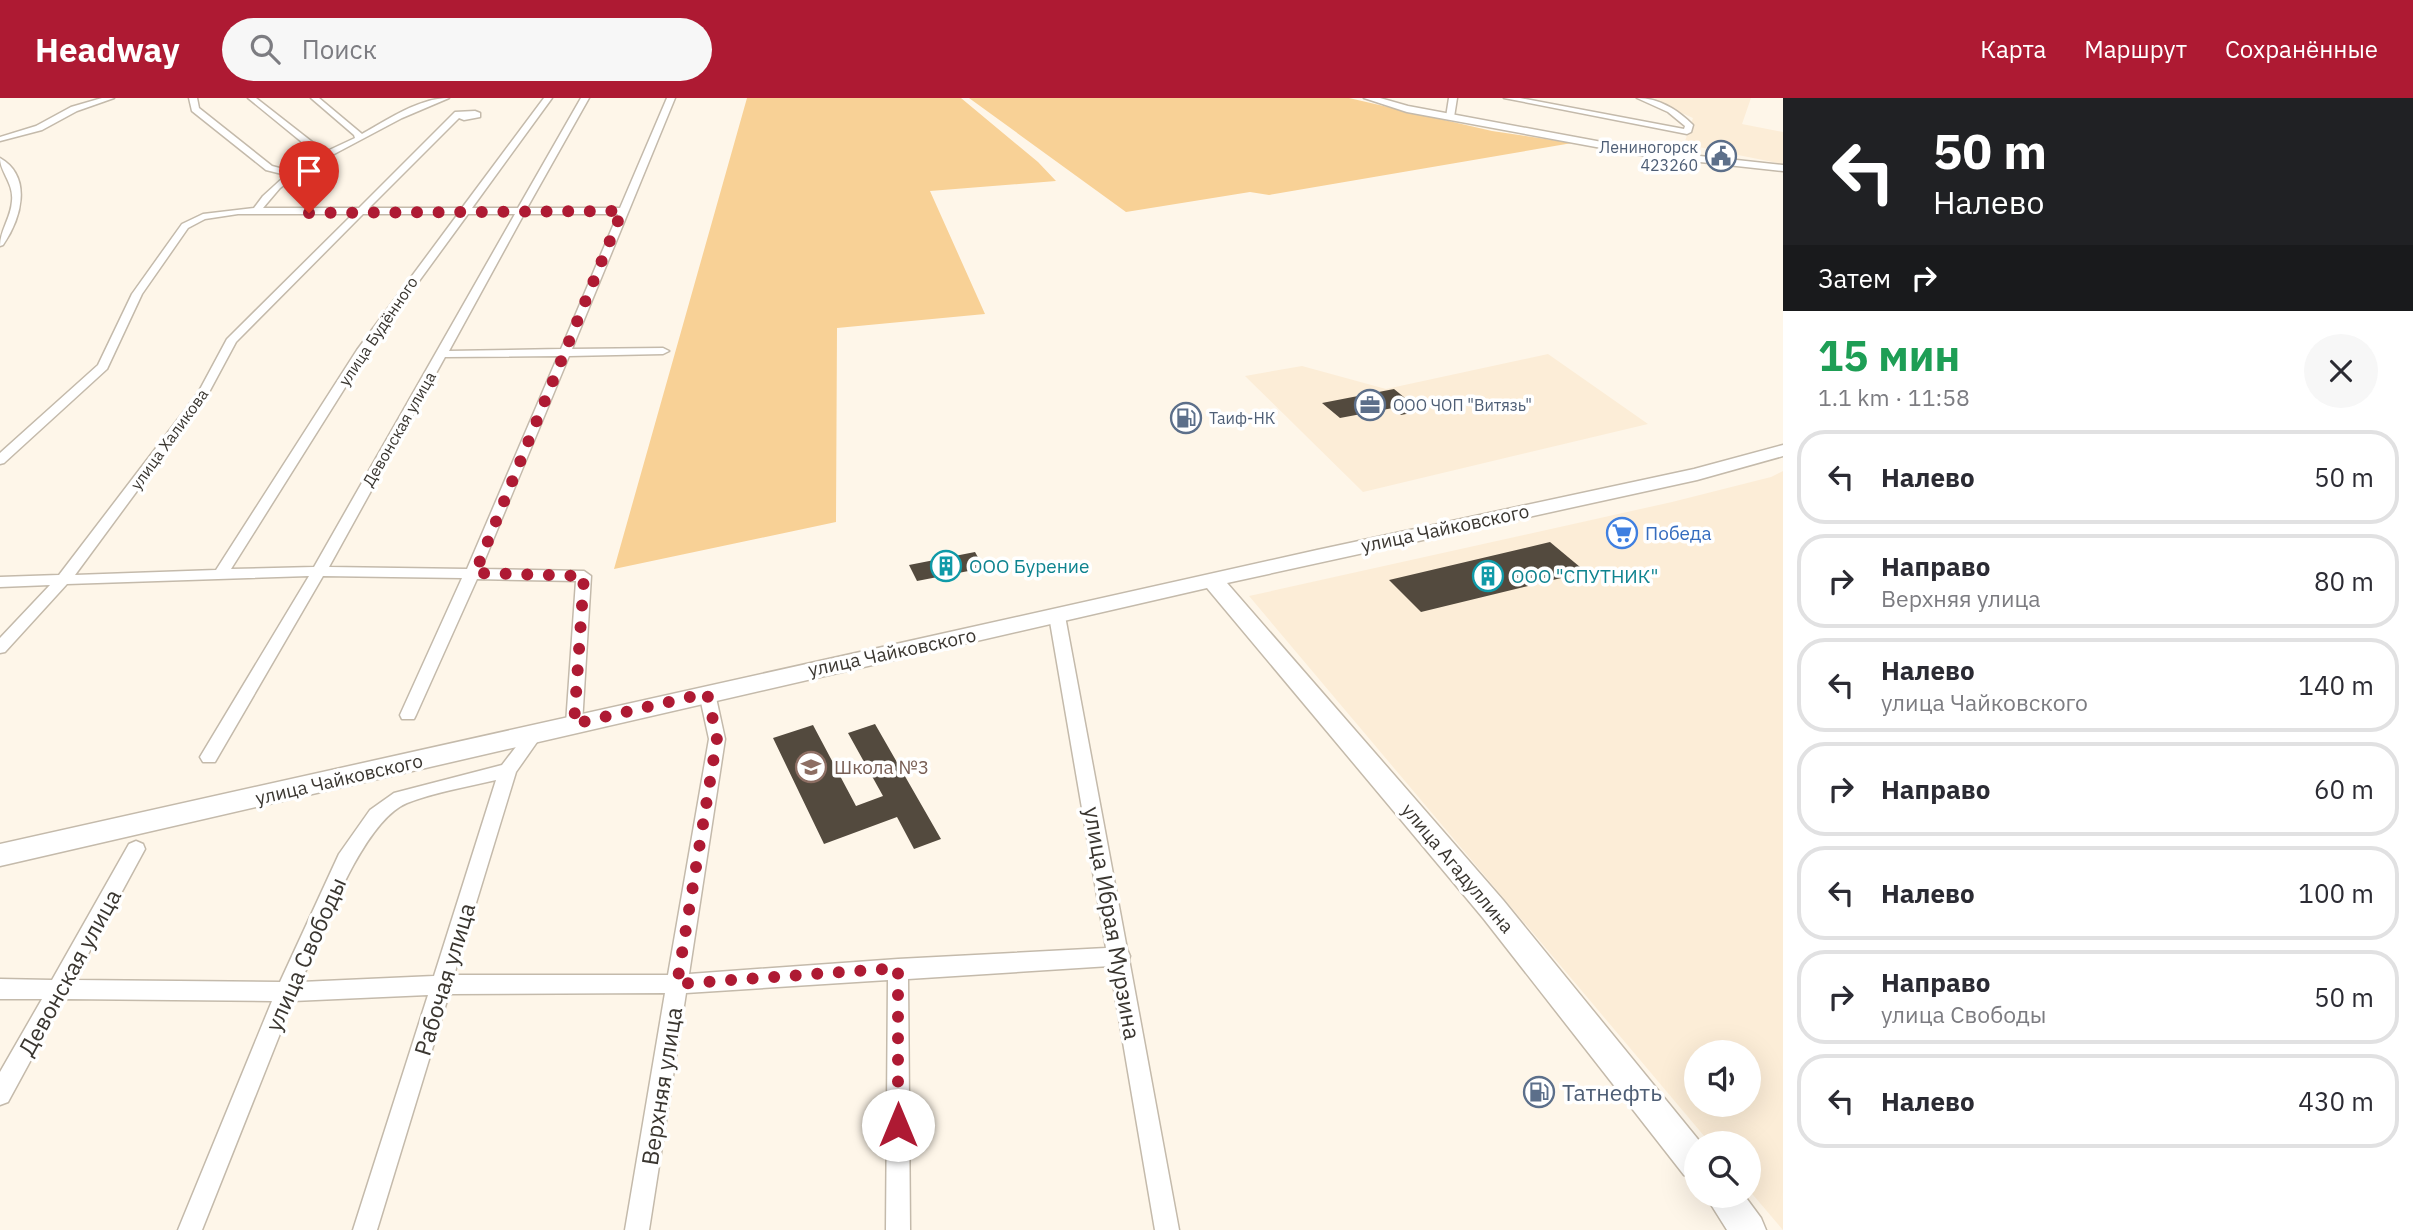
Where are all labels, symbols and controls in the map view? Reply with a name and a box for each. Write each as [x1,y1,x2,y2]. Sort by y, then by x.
search box [222,18,712,81]
text: Headway [35,28,180,71]
icon: search [246,30,284,68]
text: Поиск [302,32,377,66]
text: Карта [1980,33,2046,65]
text: Маршрут [2084,33,2187,65]
text: Сохранённые [2225,33,2378,65]
text: 50 m [1933,119,2047,182]
icon: left [1818,126,1909,217]
place label: Лениногорск 423260 [1599,137,1698,175]
public building icon: Лениногорск 423260 [1704,139,1738,173]
pin [279,141,339,213]
icon: arrive [290,152,328,190]
text: Налево [1933,181,2044,223]
icon: right [1905,259,1943,297]
text: Затем [1818,261,1891,295]
street label: улица Будённого [334,273,422,389]
text: 15 мин [1818,328,1960,383]
button: close [2304,334,2378,408]
street label: Девонская улица [358,368,440,490]
text: 1.1 km · 11:58 [1818,382,1970,412]
street label: улица Халикова [126,384,213,493]
office icon: ООО ЧОП "Витязь" [1353,388,1387,422]
place label: ООО ЧОП "Витязь" [1393,395,1532,415]
fuel station icon: Таиф-НК [1169,401,1203,435]
place label: Таиф-НК [1209,408,1275,428]
icon: left [1822,458,1860,496]
text: Налево [1881,460,1975,494]
text: 50 m [2314,460,2374,494]
street label: улица Чайковского [1359,498,1531,558]
supermarket icon: Победа [1605,516,1639,550]
place label: Победа [1645,521,1712,545]
building icon: ООО Бурение [929,549,963,583]
text: Направо [1881,549,1990,583]
place label: ООО Бурение [969,554,1089,578]
building icon: ООО "СПУТНИК" [1471,559,1505,593]
icon: right [1822,562,1860,600]
place label: ООО "СПУТНИК" [1511,564,1658,588]
text: 80 m [2314,564,2374,598]
text: Верхняя улица [1881,583,2041,613]
street label: улица Чайковского [806,622,978,682]
text: Налево [1881,653,1975,687]
icon: left [1822,666,1860,704]
text: 140 m [2298,668,2374,702]
text: улица Чайковского [1881,687,2088,717]
street label: улица Чайковского [253,748,425,810]
school or university icon: Школа №3 [794,750,828,784]
place label: Школа №3 [834,755,929,779]
icon: right [1822,770,1860,808]
text: Направо [1881,772,1990,806]
text: 60 m [2314,772,2374,806]
street label: улица Агадуллина [1397,798,1519,938]
street label: улица Ибрая Мурзина [1078,804,1148,1042]
street label: улица Свободы [258,872,352,1036]
icon: left [1822,874,1860,912]
text: Налево [1881,876,1975,910]
text: 100 m [2298,876,2374,910]
street label: Девонская улица [11,883,127,1061]
street label: Рабочая улица [407,899,481,1059]
text: Направо [1881,965,1990,999]
icon: right [1822,978,1860,1016]
text: 50 m [2314,980,2374,1014]
text: улица Свободы [1881,999,2046,1029]
street label: Верхняя улица [634,1005,688,1167]
map controls [1684,1040,1761,1208]
button: sound [1684,1040,1761,1117]
fuel station icon: Татнефть [1522,1075,1556,1109]
place label: Татнефть [1562,1077,1662,1107]
icon: left [1822,1082,1860,1120]
text: Налево [1881,1084,1975,1118]
text: 430 m [2298,1084,2374,1118]
position arrow [861,1088,935,1162]
button: search [1684,1131,1761,1208]

